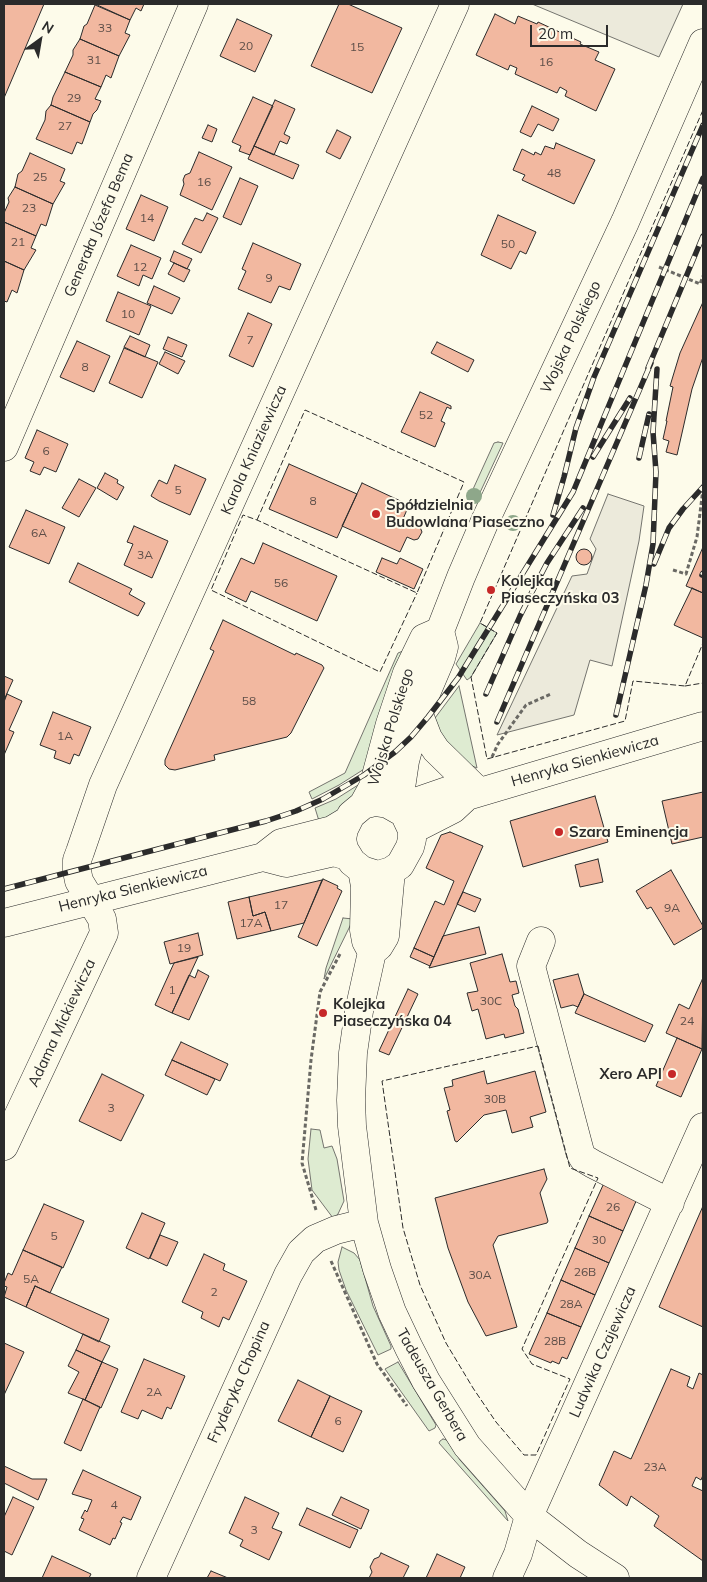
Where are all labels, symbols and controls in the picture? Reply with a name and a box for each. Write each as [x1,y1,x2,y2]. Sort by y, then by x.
north arrow [15,15,65,65]
scale bar [532,15,610,47]
text: N [39,17,57,38]
house number: 33 [98,21,112,35]
text: 20 m [538,24,573,43]
house number: 20 [239,39,253,53]
house number: 15 [350,40,364,54]
house number: 31 [87,53,101,67]
house number: 16 [539,55,553,69]
house number: 29 [67,91,81,105]
house number: 27 [58,119,72,133]
street label: Generała Józefa Bema [61,150,137,300]
house number: 48 [547,166,561,180]
house number: 25 [33,170,47,184]
house number: 16 [197,175,211,189]
house number: 23 [22,201,36,215]
house number: 14 [140,211,154,225]
house number: 21 [11,235,25,249]
house number: 50 [501,237,515,251]
house number: 12 [133,260,147,274]
house number: 9 [265,271,273,285]
street label: Wojska Polskiego [537,278,605,396]
house number: 10 [121,307,135,321]
house number: 7 [246,333,254,347]
house number: 8 [81,360,89,374]
street label: Karola Kniaziewicza [217,382,291,518]
house number: 52 [419,408,433,422]
house number: 6 [42,444,50,458]
house number: 5 [174,483,182,497]
house number: 8 [309,494,317,508]
place label: Spółdzielnia Budowlana Piaseczno [386,496,545,531]
marker: Spółdzielnia Budowlana Piaseczno [370,508,382,520]
house number: 6A [31,526,47,540]
house number: 3A [137,548,153,562]
place label: Kolejka Piaseczyńska 03 [501,572,620,607]
house number: 56 [274,576,288,590]
marker: Kolejka Piaseczyńska 03 [485,584,497,596]
street label: Wojska Polskiego [365,666,417,788]
house number: 58 [242,694,256,708]
house number: 1A [57,729,73,743]
street label: Henryka Sienkiewicza [509,731,661,791]
place label: Szara Eminencja [569,823,688,841]
marker: Szara Eminencja [553,826,565,838]
street label: Henryka Sienkiewicza [57,862,209,916]
house number: 17 [274,898,288,912]
house number: 9A [664,901,680,915]
house number: 17A [239,916,263,930]
house number: 19 [177,941,191,955]
street label: Adama Mickiewicza [24,956,100,1090]
house number: 1 [168,983,176,997]
house number: 30C [480,994,502,1008]
place label: Kolejka Piaseczyńska 04 [333,995,452,1030]
marker: Kolejka Piaseczyńska 04 [317,1007,329,1019]
house number: 24 [680,1014,694,1028]
place label: Xero API [600,1065,662,1083]
marker: Xero API [666,1068,678,1080]
house number: 30B [484,1092,506,1106]
house number: 3 [107,1101,115,1115]
house number: 26 [606,1200,620,1214]
house number: 5 [50,1229,58,1243]
house number: 30 [592,1233,606,1247]
house number: 26B [574,1265,596,1279]
house number: 30A [468,1268,492,1282]
house number: 5A [23,1272,39,1286]
street label: Ludwika Czajewicza [566,1284,640,1420]
house number: 2 [210,1285,218,1299]
house number: 28A [559,1297,583,1311]
street label: Fryderyka Chopina [204,1318,274,1446]
street label: Tadeusza Gerbera [393,1326,471,1444]
house number: 28B [544,1334,566,1348]
house number: 2A [146,1385,162,1399]
house number: 6 [334,1414,342,1428]
house number: 23A [643,1460,667,1474]
house number: 4 [110,1498,118,1512]
house number: 3 [250,1523,258,1537]

